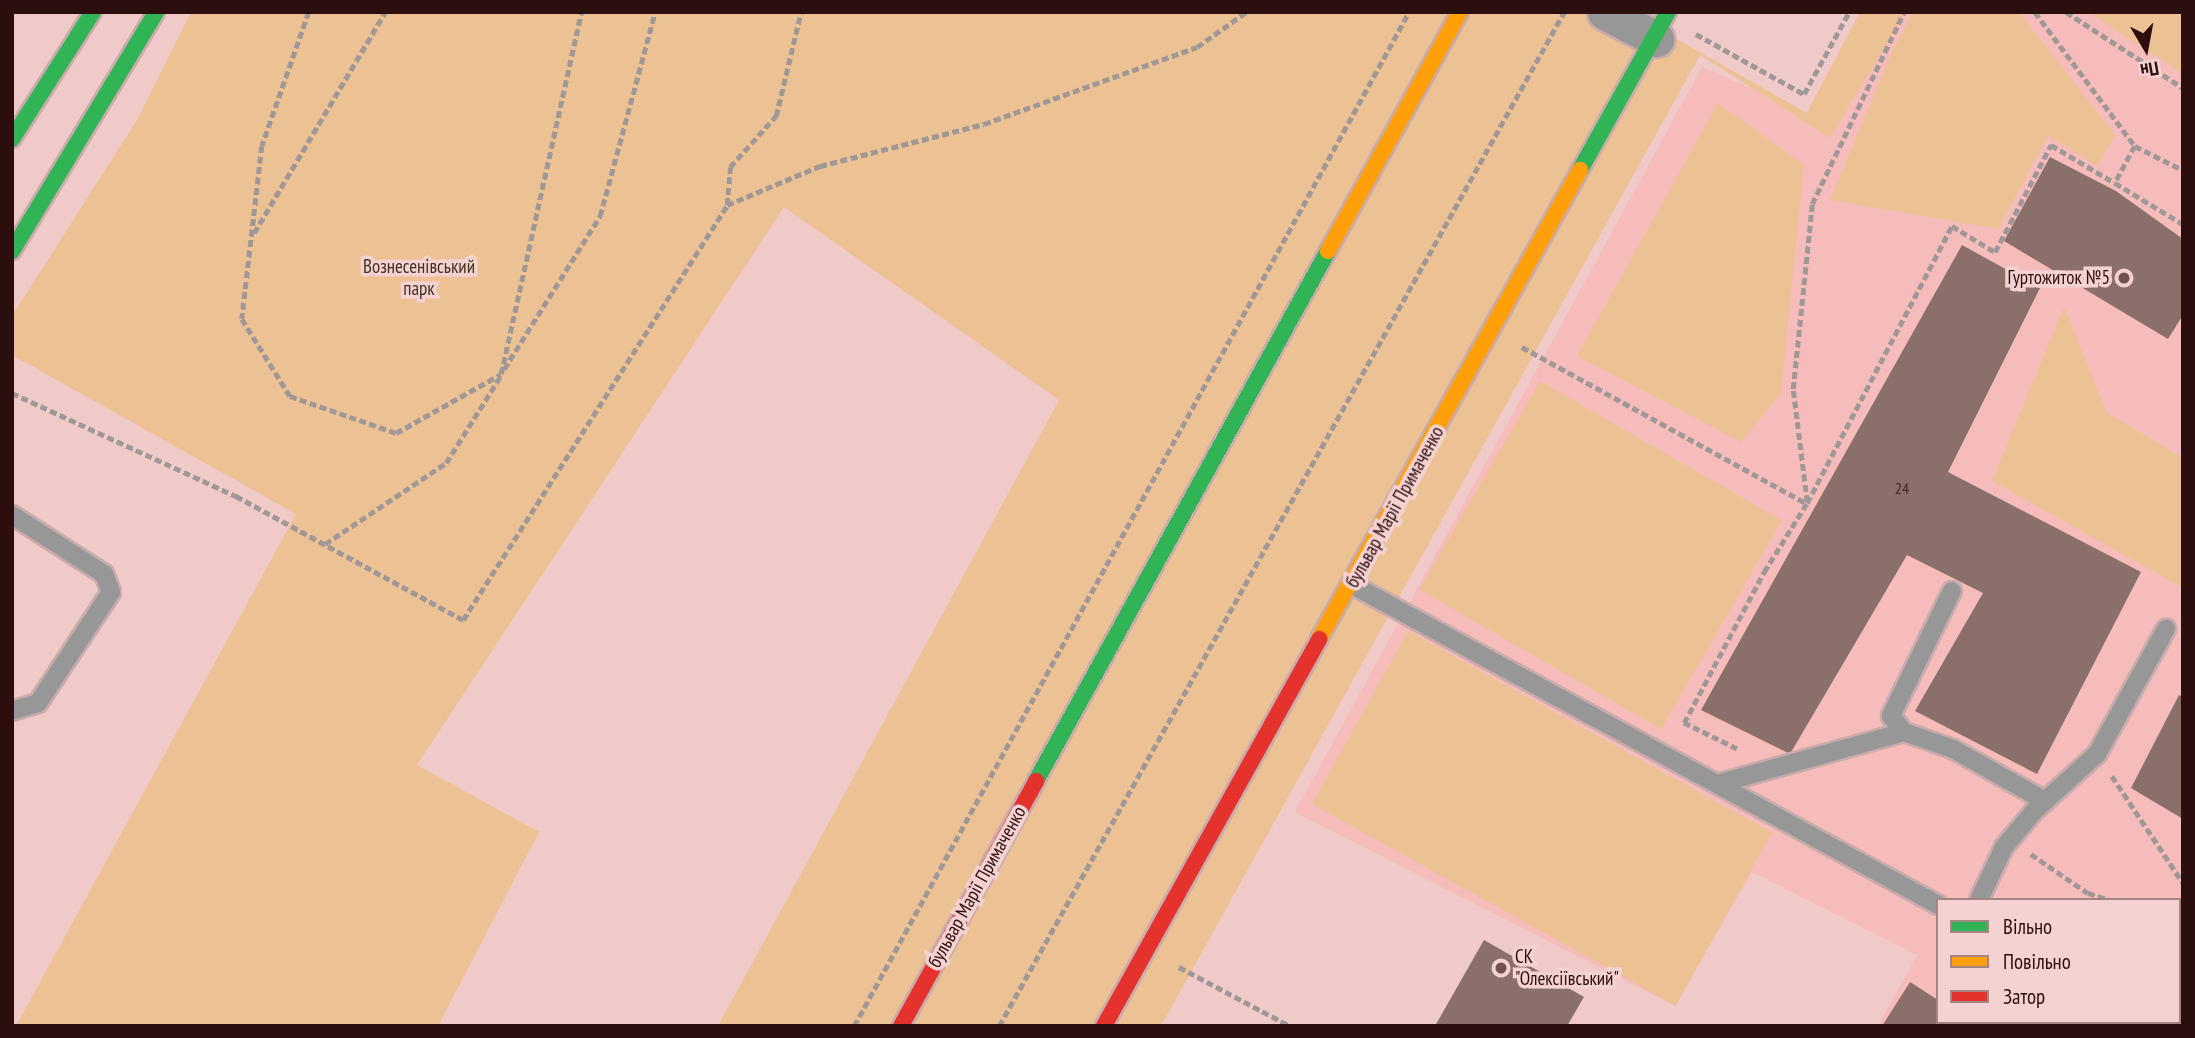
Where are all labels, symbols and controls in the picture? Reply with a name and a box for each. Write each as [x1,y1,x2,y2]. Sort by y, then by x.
north arrow [2111,14,2181,84]
text: Пн [2138,56,2161,83]
park label: Вознесенівський парк [363,256,475,300]
place label: Гуртожиток №5 [2008,267,2110,289]
marker: Гуртожиток №5 [2116,270,2132,286]
street label: бульвар Марії Примаченко [1341,422,1449,592]
house number: 24 [1895,478,1909,498]
street label: бульвар Марії Примаченко [923,802,1031,972]
legend [1936,898,2181,1024]
text: Вільно [2003,913,2052,940]
place label: СК "Олексіївський" [1515,946,1619,990]
text: Повільно [2003,948,2071,975]
marker: СК "Олексіївський" [1493,960,1509,976]
text: Затор [2003,983,2045,1010]

